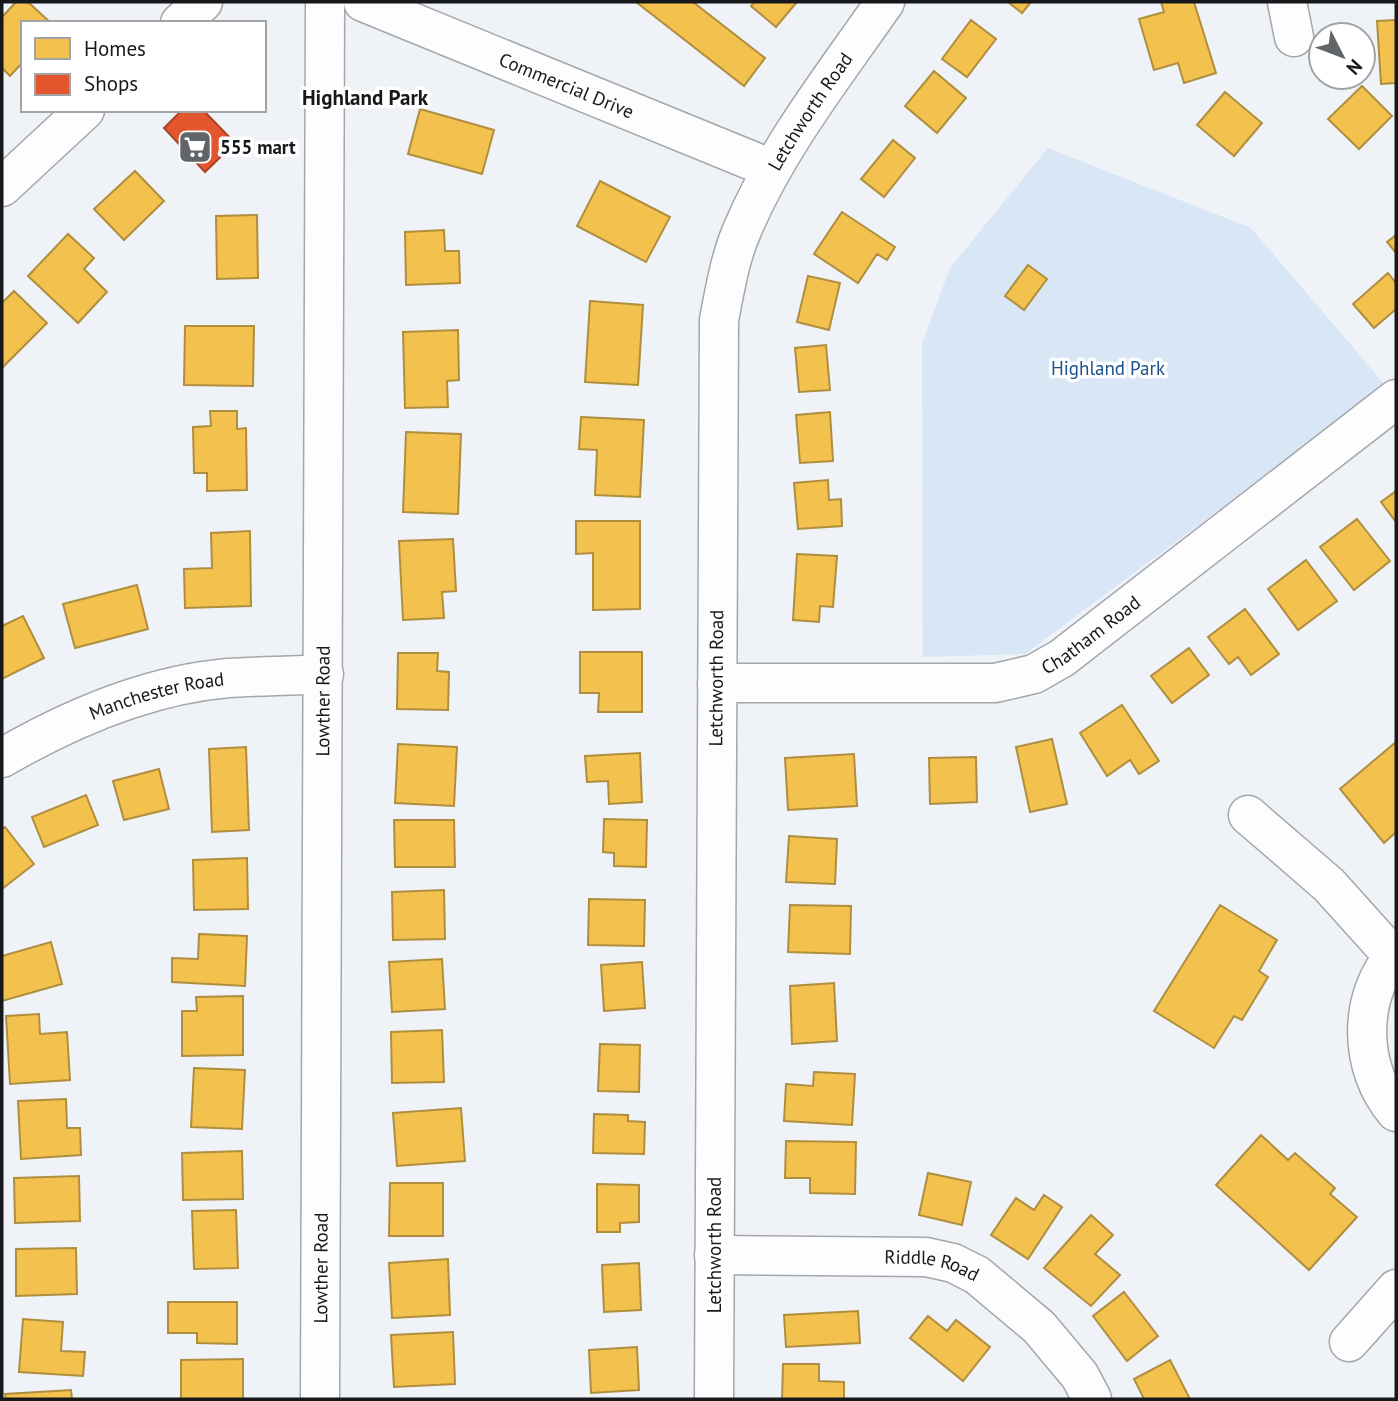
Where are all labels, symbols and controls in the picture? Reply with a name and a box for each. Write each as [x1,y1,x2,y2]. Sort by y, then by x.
legend [21,21,266,112]
north arrow [1307,21,1377,91]
text: Homes [84,35,146,62]
street label: Commercial Drive [496,47,638,123]
street label: Letchworth Road [762,48,858,175]
text: N [1342,55,1368,80]
text: Shops [84,70,138,97]
district label: Highland Park [302,84,429,111]
supermarket icon: 555 mart [176,128,214,166]
place label: 555 mart [220,135,296,159]
park label: Highland Park [1051,356,1165,380]
street label: Chatham Road [1037,590,1145,679]
street label: Letchworth Road [703,610,728,746]
street label: Lowther Road [310,645,335,757]
street label: Manchester Road [85,666,225,725]
street label: Letchworth Road [702,1177,726,1313]
street label: Lowther Road [308,1212,333,1324]
street label: Riddle Road [884,1245,983,1286]

